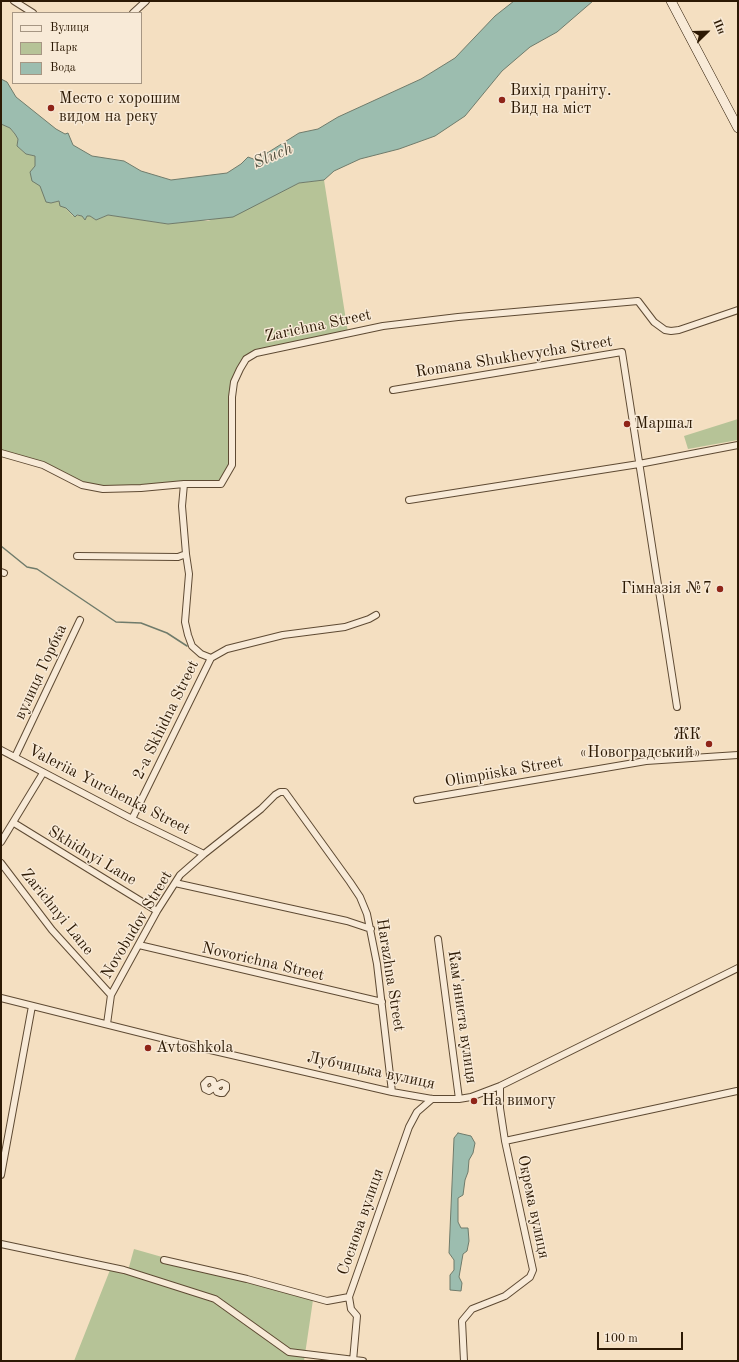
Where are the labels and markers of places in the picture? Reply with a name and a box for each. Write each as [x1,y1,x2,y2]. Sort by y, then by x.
place label: Вихід граніту. Вид на міст [510,81,611,119]
place label: Место с хорошим видом на реку [59,89,180,127]
marker: Вихід граніту. Вид на міст [497,95,507,105]
marker: Место с хорошим видом на реку [46,103,56,113]
place label: Маршал [635,414,693,434]
marker: Маршал [622,419,632,429]
place label: Гімназія №7 [621,579,712,599]
marker: Гімназія №7 [715,584,725,594]
place label: ЖК «Новоградський» [580,725,701,763]
marker: ЖК «Новоградський» [704,739,714,749]
place label: Avtoshkola [156,1038,233,1058]
marker: Avtoshkola [143,1043,153,1053]
place label: На вимогу [482,1091,556,1111]
marker: На вимогу [469,1096,479,1106]

